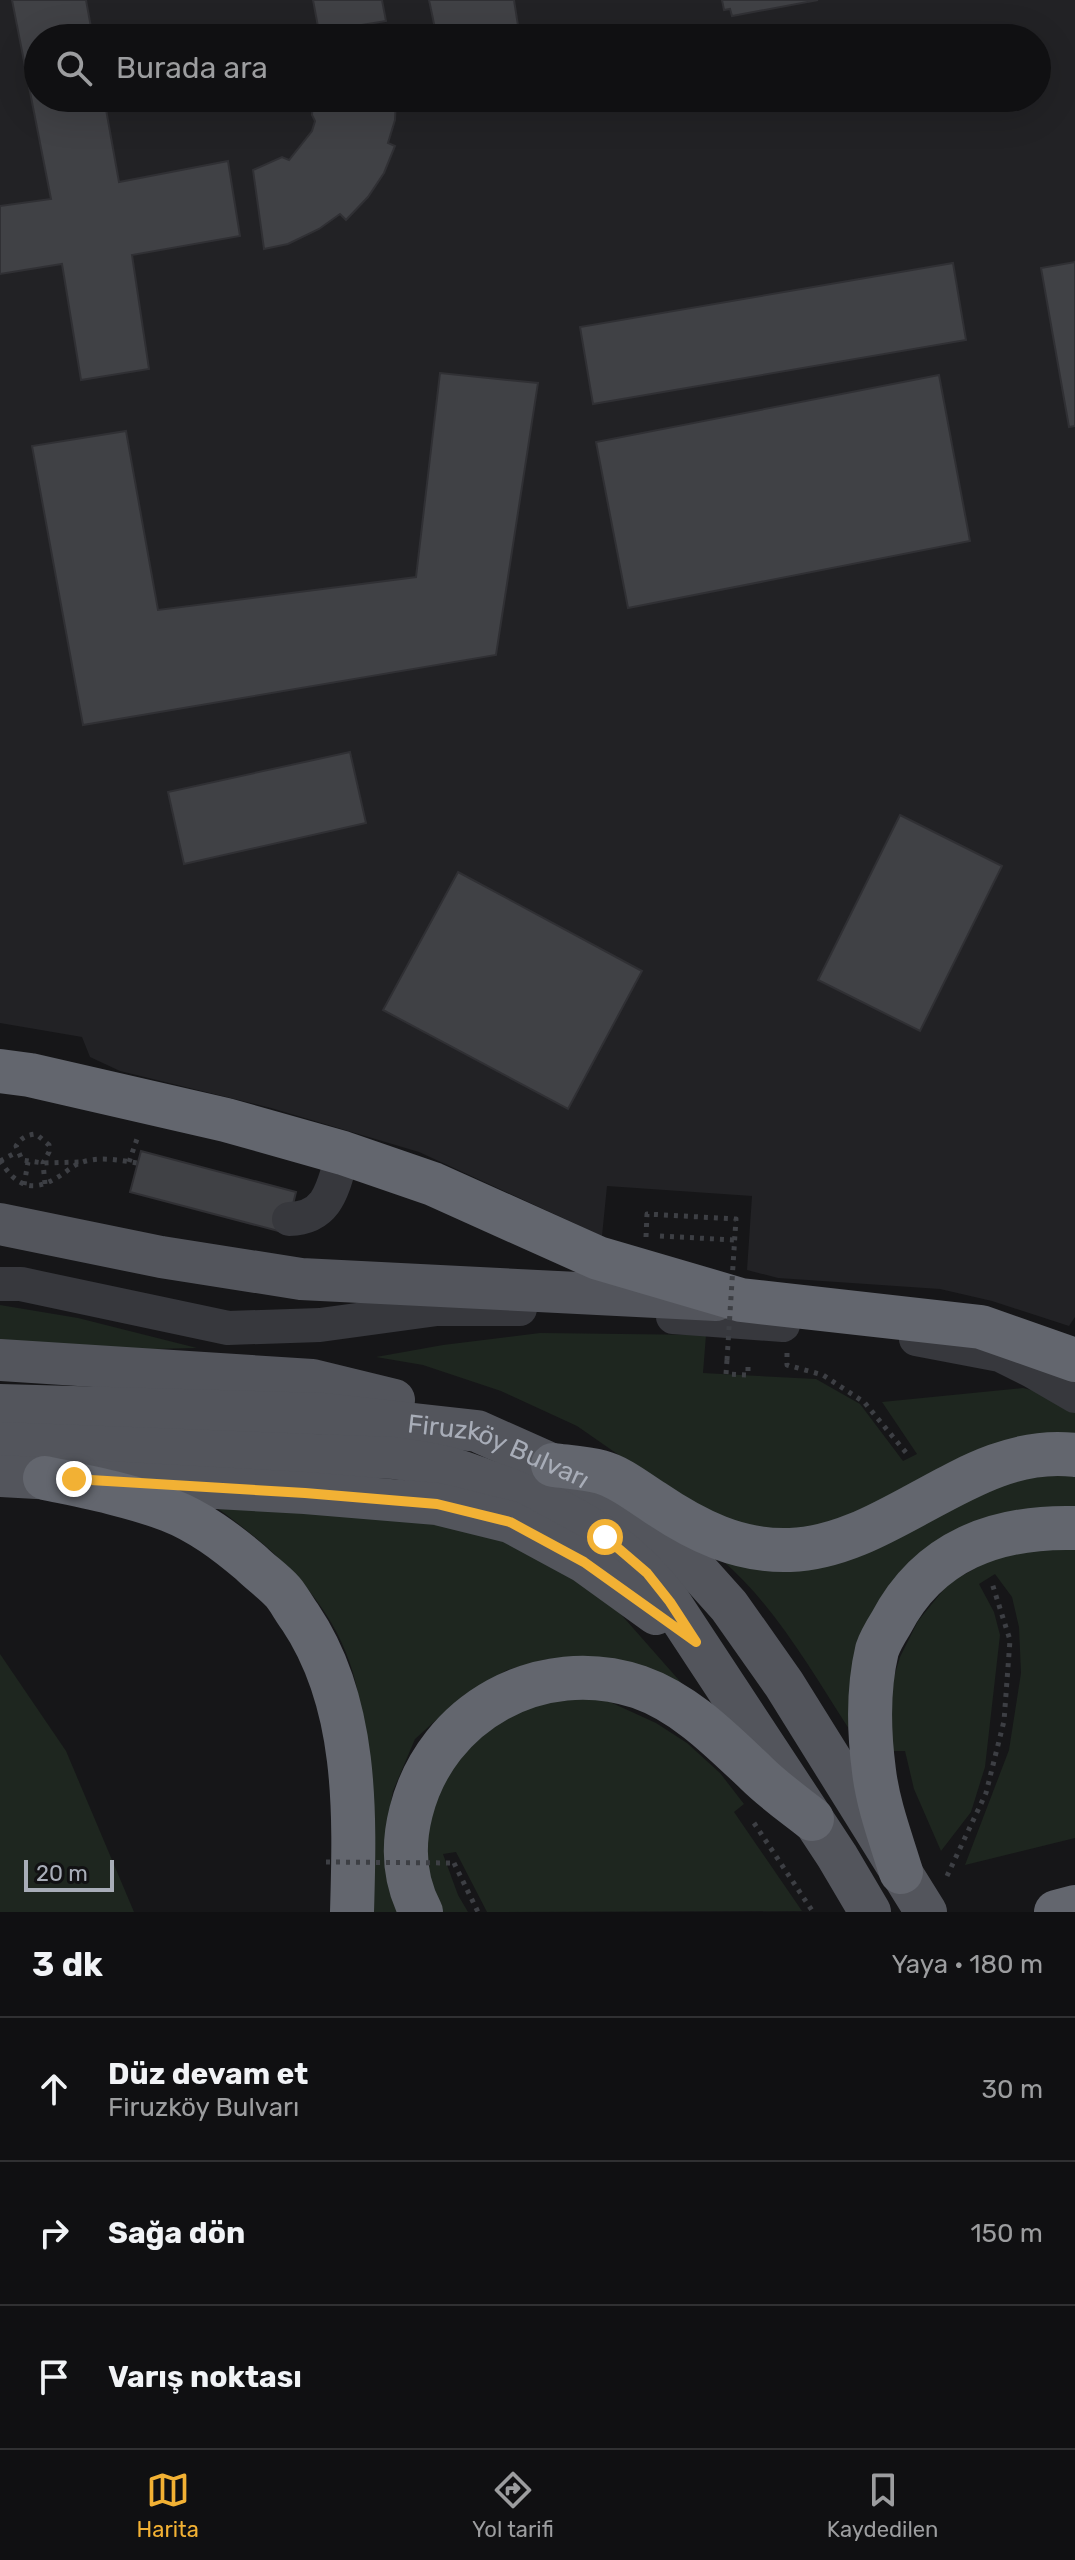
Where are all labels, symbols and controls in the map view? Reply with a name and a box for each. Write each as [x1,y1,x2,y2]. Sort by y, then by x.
search box [24,24,1051,112]
icon: search [52,46,96,90]
text: Burada ara [116,50,268,86]
street label: Firuzköy Bulvarı [406,1408,596,1495]
route end [56,1461,92,1497]
route start [587,1519,623,1555]
scale bar [24,1856,114,1892]
text: 20 m [36,1860,88,1887]
text: 3 dk [32,1944,103,1985]
text: Yaya · 180 m [892,1949,1043,1980]
text: Düz devam et [108,2056,308,2092]
icon: ahead [32,2067,76,2111]
text: 30 m [981,2074,1043,2105]
text: Firuzköy Bulvarı [108,2092,299,2123]
icon: right [32,2211,76,2255]
text: Sağa dön [108,2215,245,2251]
text: 150 m [970,2218,1043,2249]
icon: arrive [32,2355,76,2399]
text: Varış noktası [108,2359,302,2395]
tab: Harita [137,2468,199,2543]
tab: Yol tarifi [472,2468,554,2543]
tab: Kaydedilen [827,2468,938,2543]

